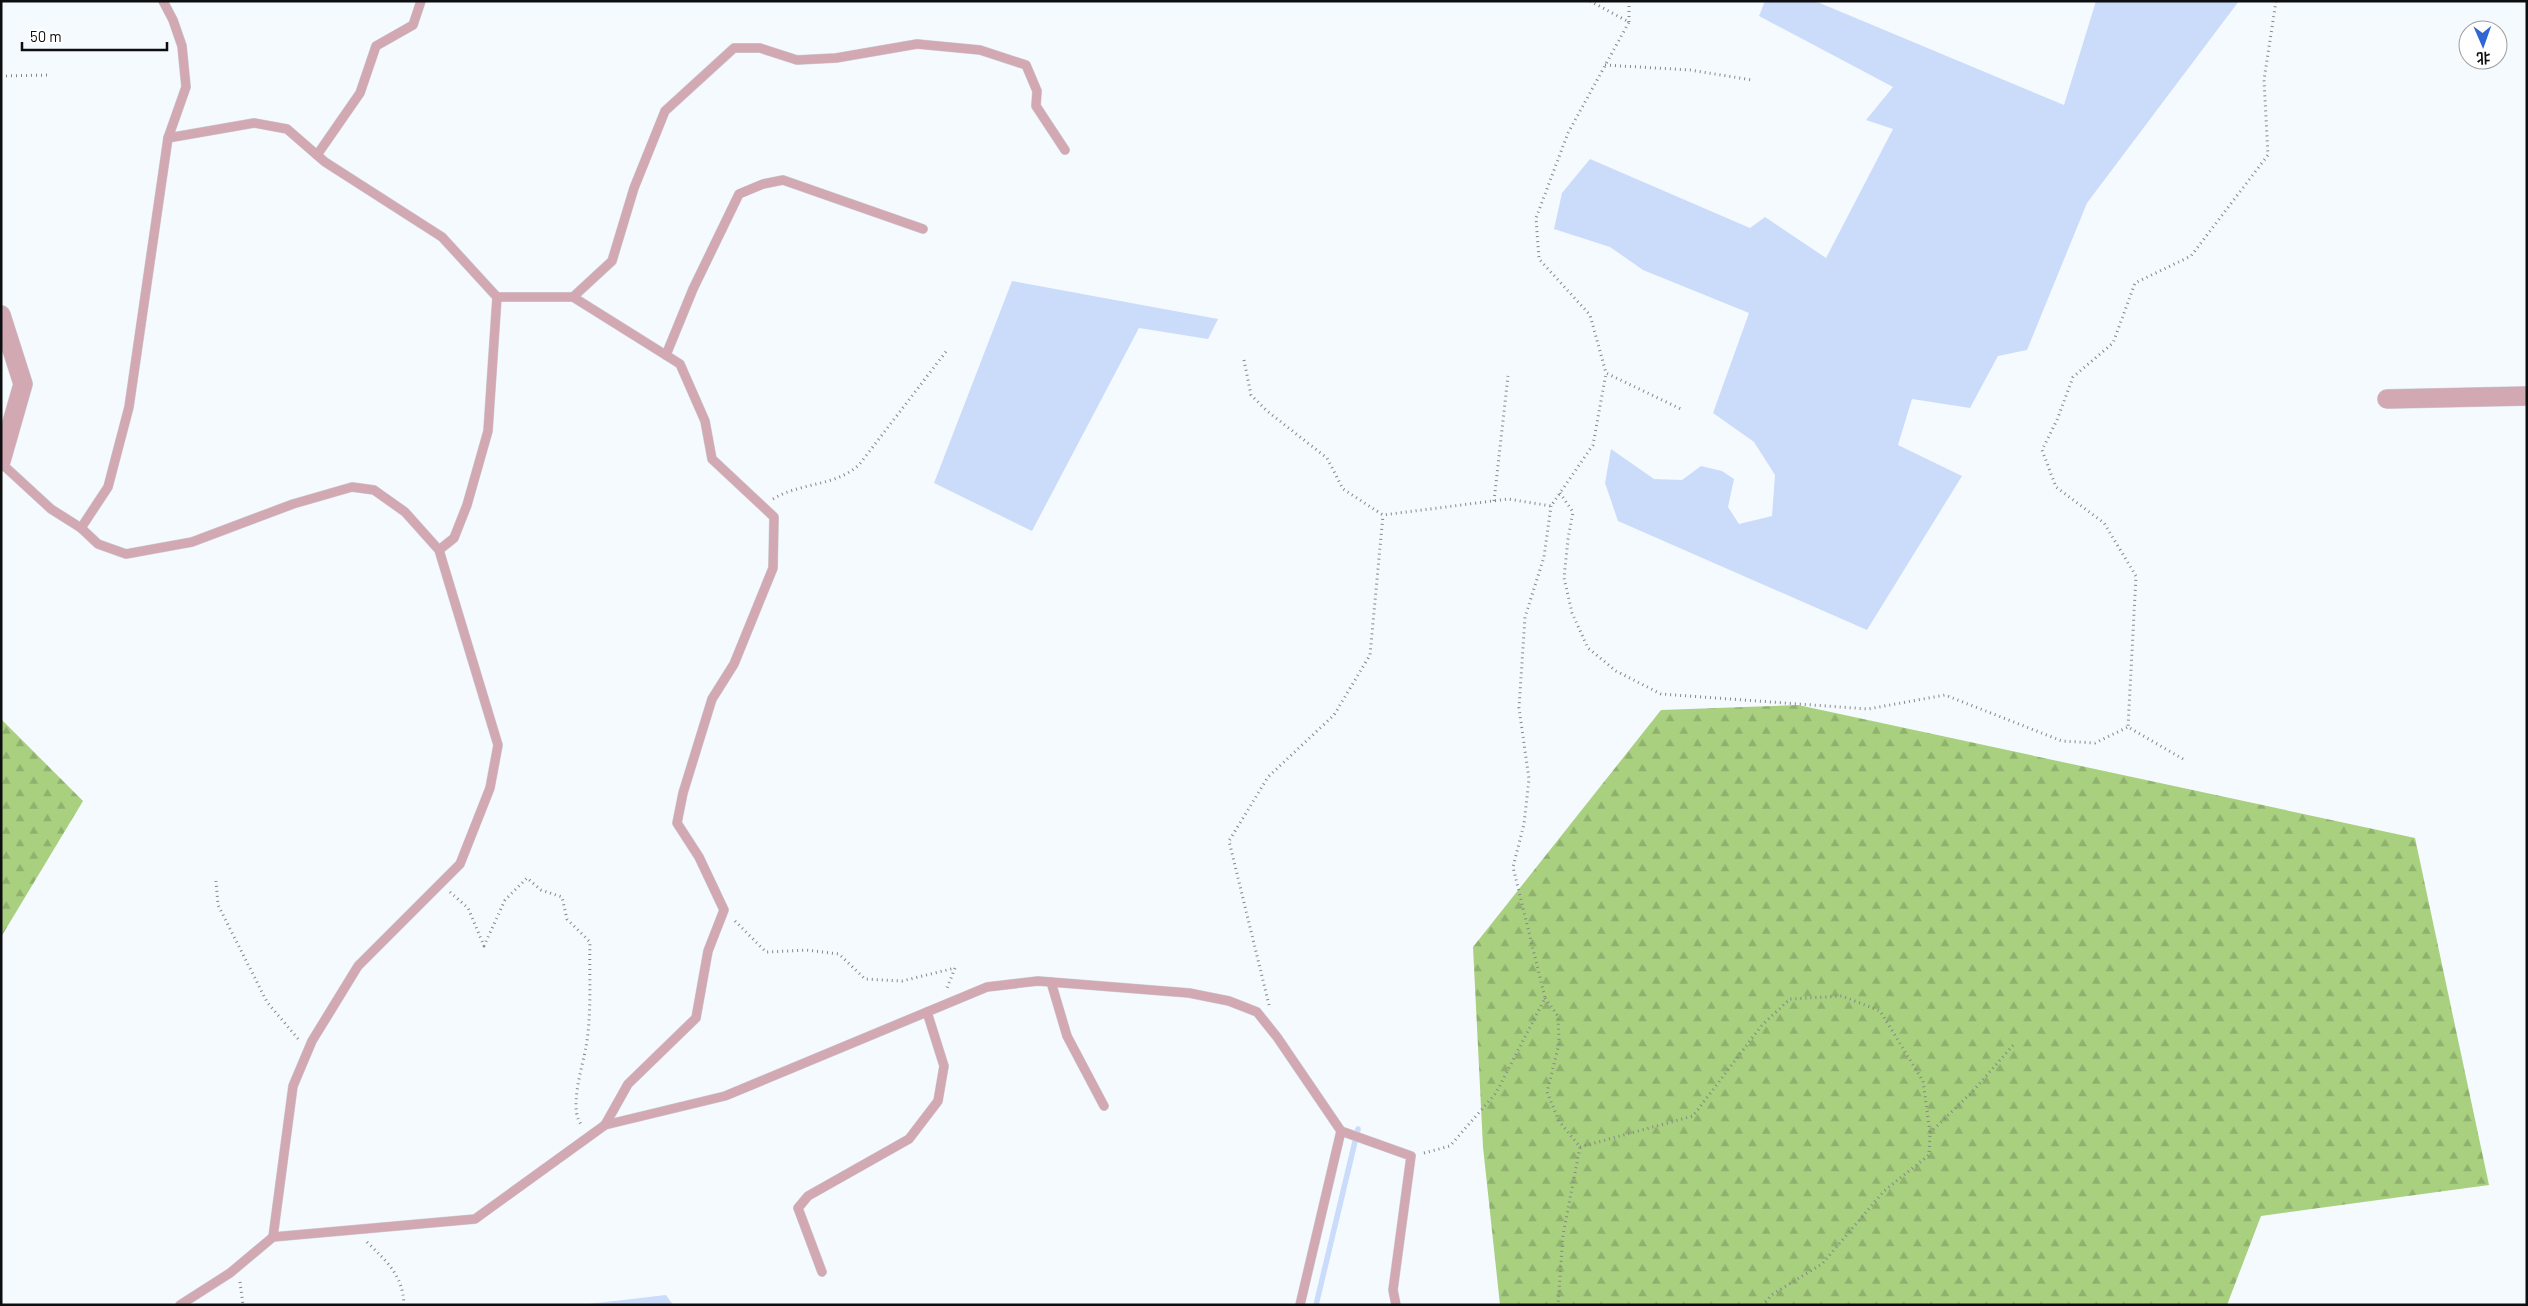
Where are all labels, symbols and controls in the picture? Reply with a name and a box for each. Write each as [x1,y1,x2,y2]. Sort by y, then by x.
scale bar [22,20,168,52]
north arrow [2458,20,2508,70]
text: 50 m [30,27,62,45]
text: 北 [2476,50,2491,67]

